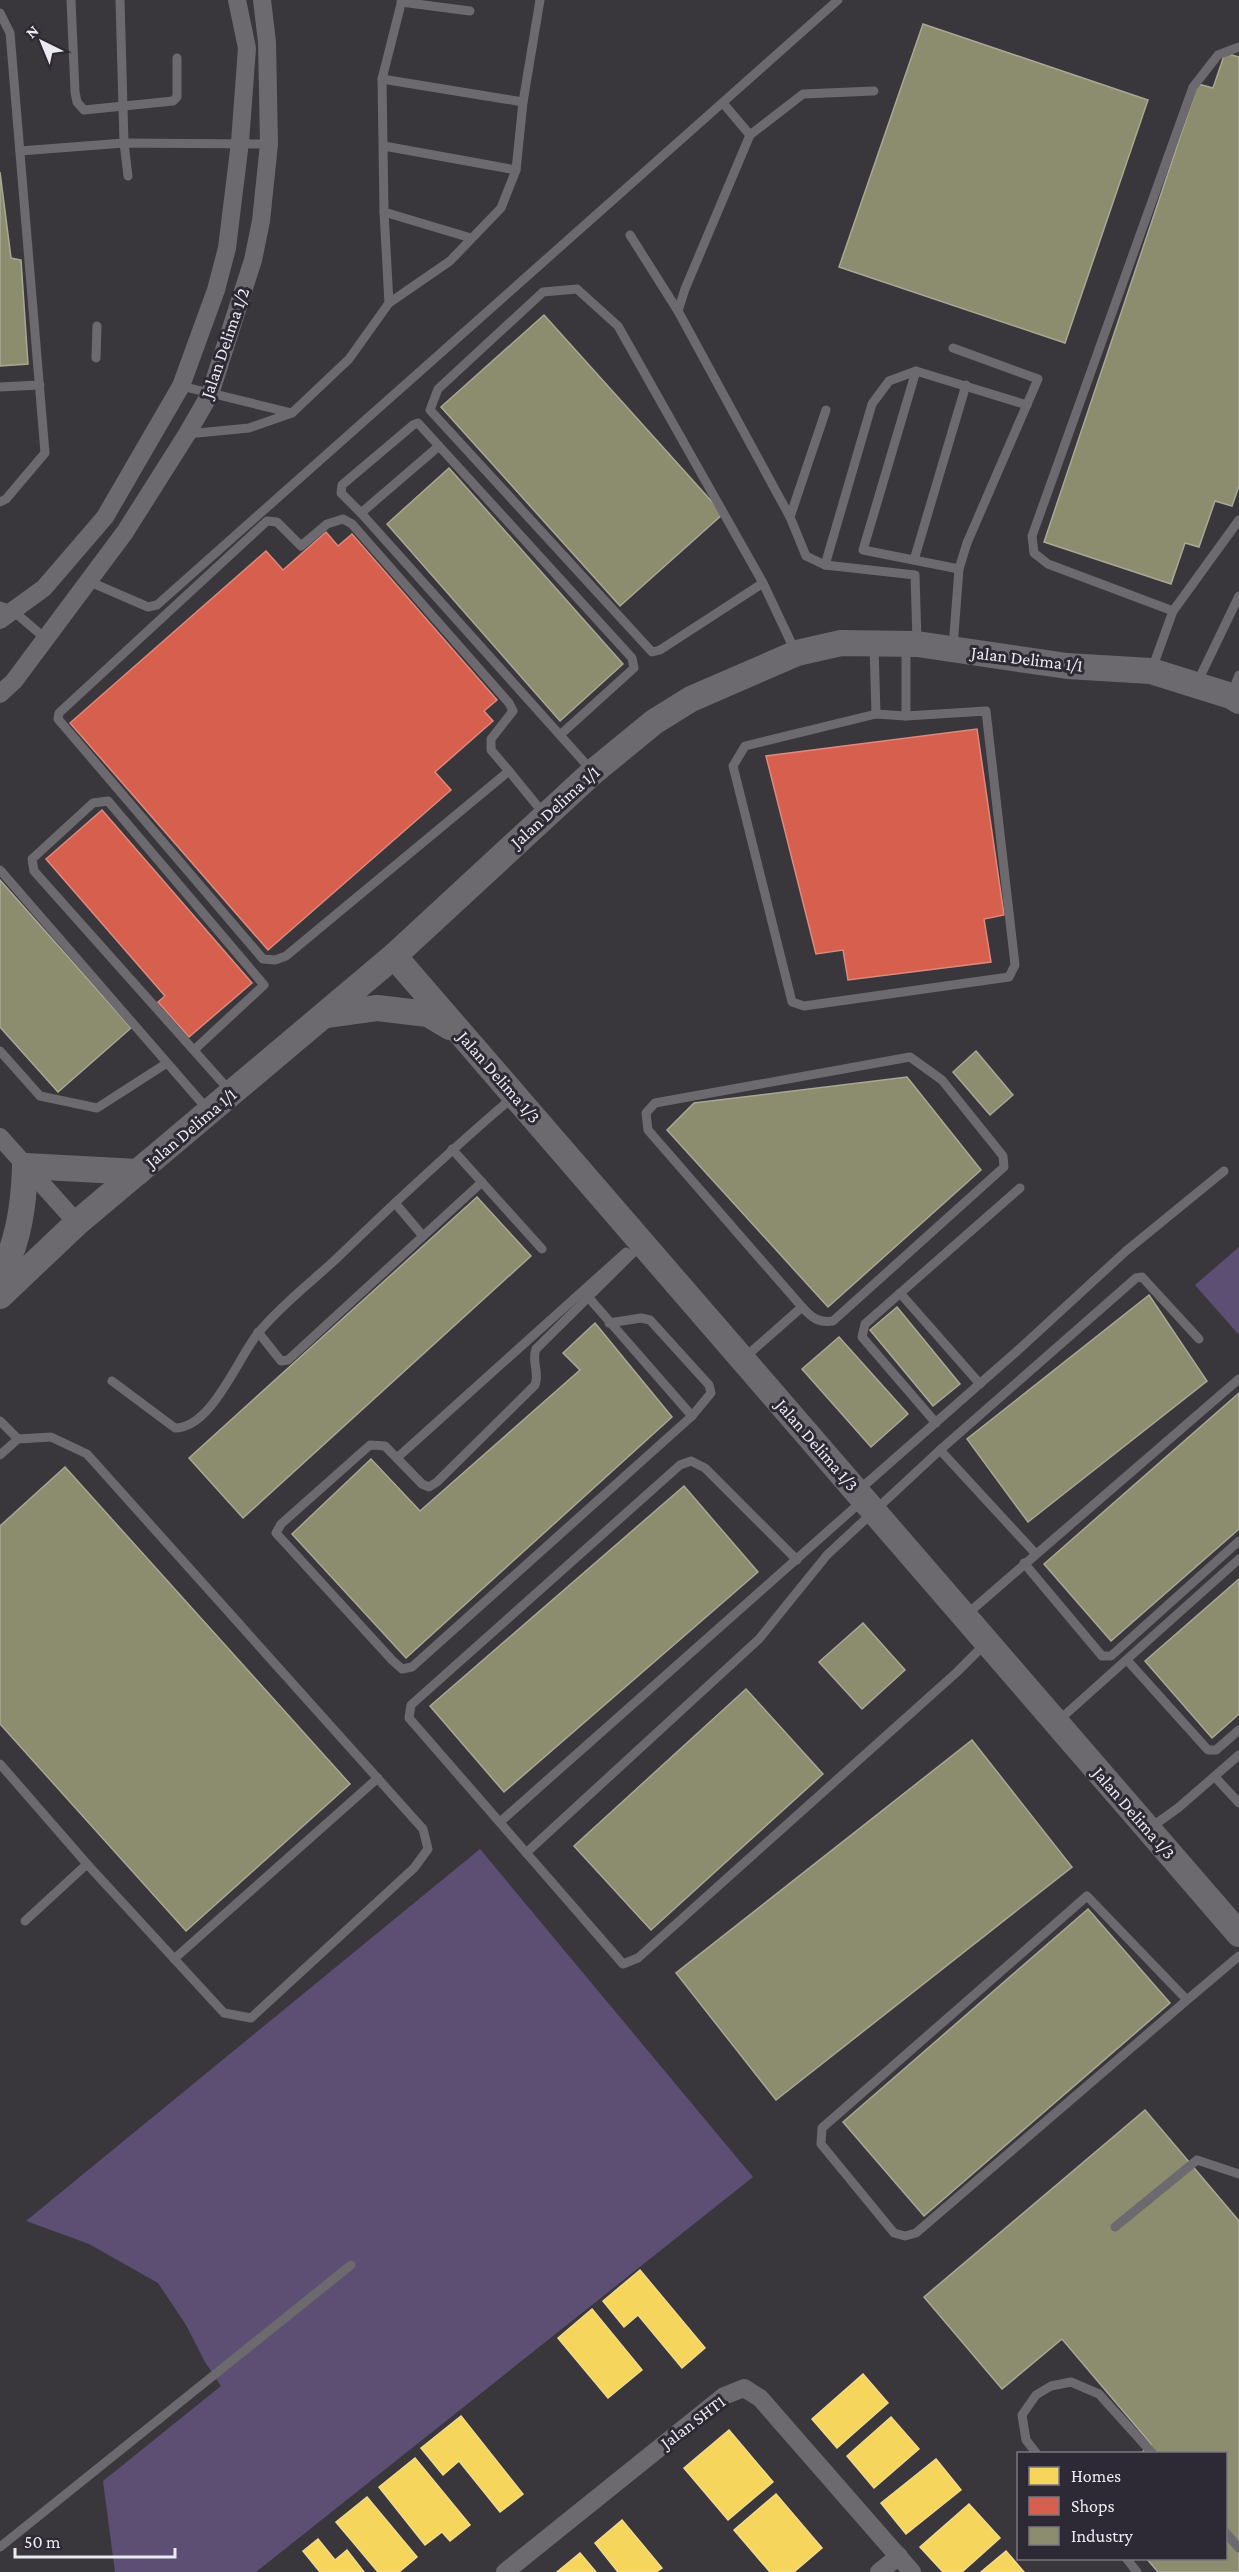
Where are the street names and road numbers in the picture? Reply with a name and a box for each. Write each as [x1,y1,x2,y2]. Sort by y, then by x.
street label: Jalan Delima 1/2 [196,285,253,403]
street label: Jalan Delima 1/1 [968,642,1084,676]
street label: Jalan Delima 1/1 [505,762,604,853]
street label: Jalan Delima 1/3 [452,1025,544,1127]
street label: Jalan Delima 1/1 [140,1084,241,1173]
street label: Jalan Delima 1/3 [770,1393,862,1495]
street label: Jalan Delima 1/3 [1087,1761,1179,1863]
street label: Jalan SHT1 [655,2391,729,2454]

